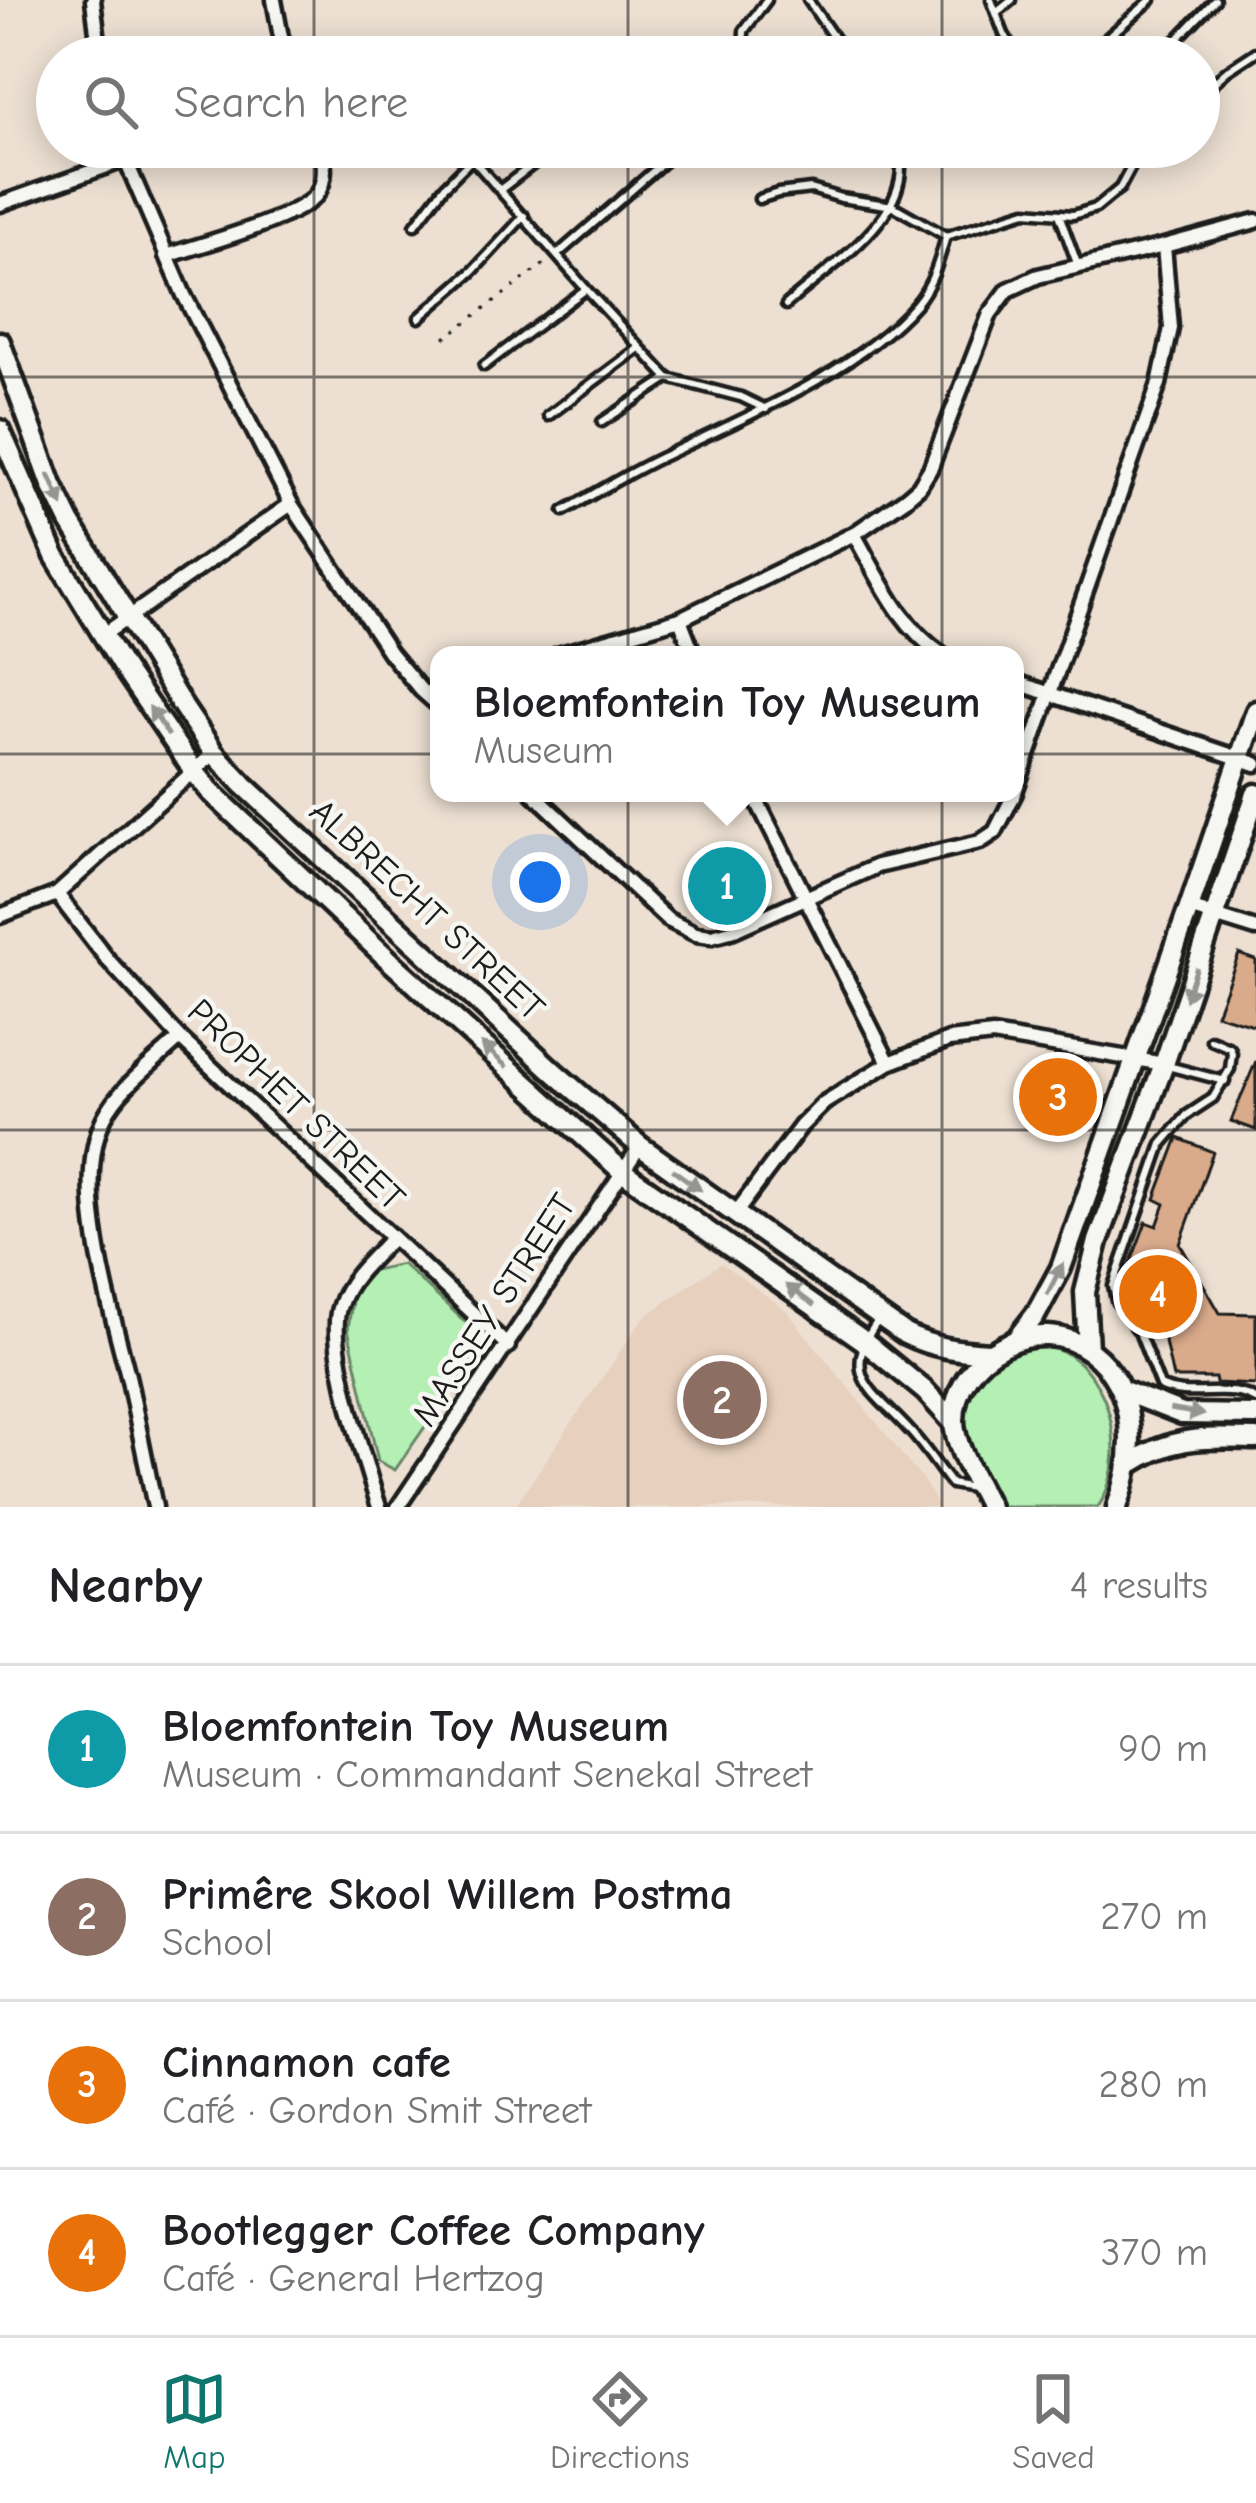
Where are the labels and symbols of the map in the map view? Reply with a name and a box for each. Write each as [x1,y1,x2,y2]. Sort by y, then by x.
one-way arrow [46,473,66,508]
one-way arrow [148,705,171,738]
street label: ALBRECHT STREET [301,791,553,1029]
pin: 1 [688,841,766,931]
your location [510,852,570,912]
one-way arrow [1181,966,1199,1002]
street label: PROPHET STREET [179,991,413,1219]
one-way arrow [479,1042,508,1069]
pin: 3 [1019,1052,1097,1142]
one-way arrow [671,1168,703,1191]
street label: MASSEY STREET [404,1186,584,1434]
pin: 4 [1119,1249,1197,1339]
one-way arrow [1045,1261,1065,1296]
one-way arrow [784,1284,816,1307]
pin: 2 [683,1355,761,1445]
one-way arrow [1168,1404,1206,1422]

